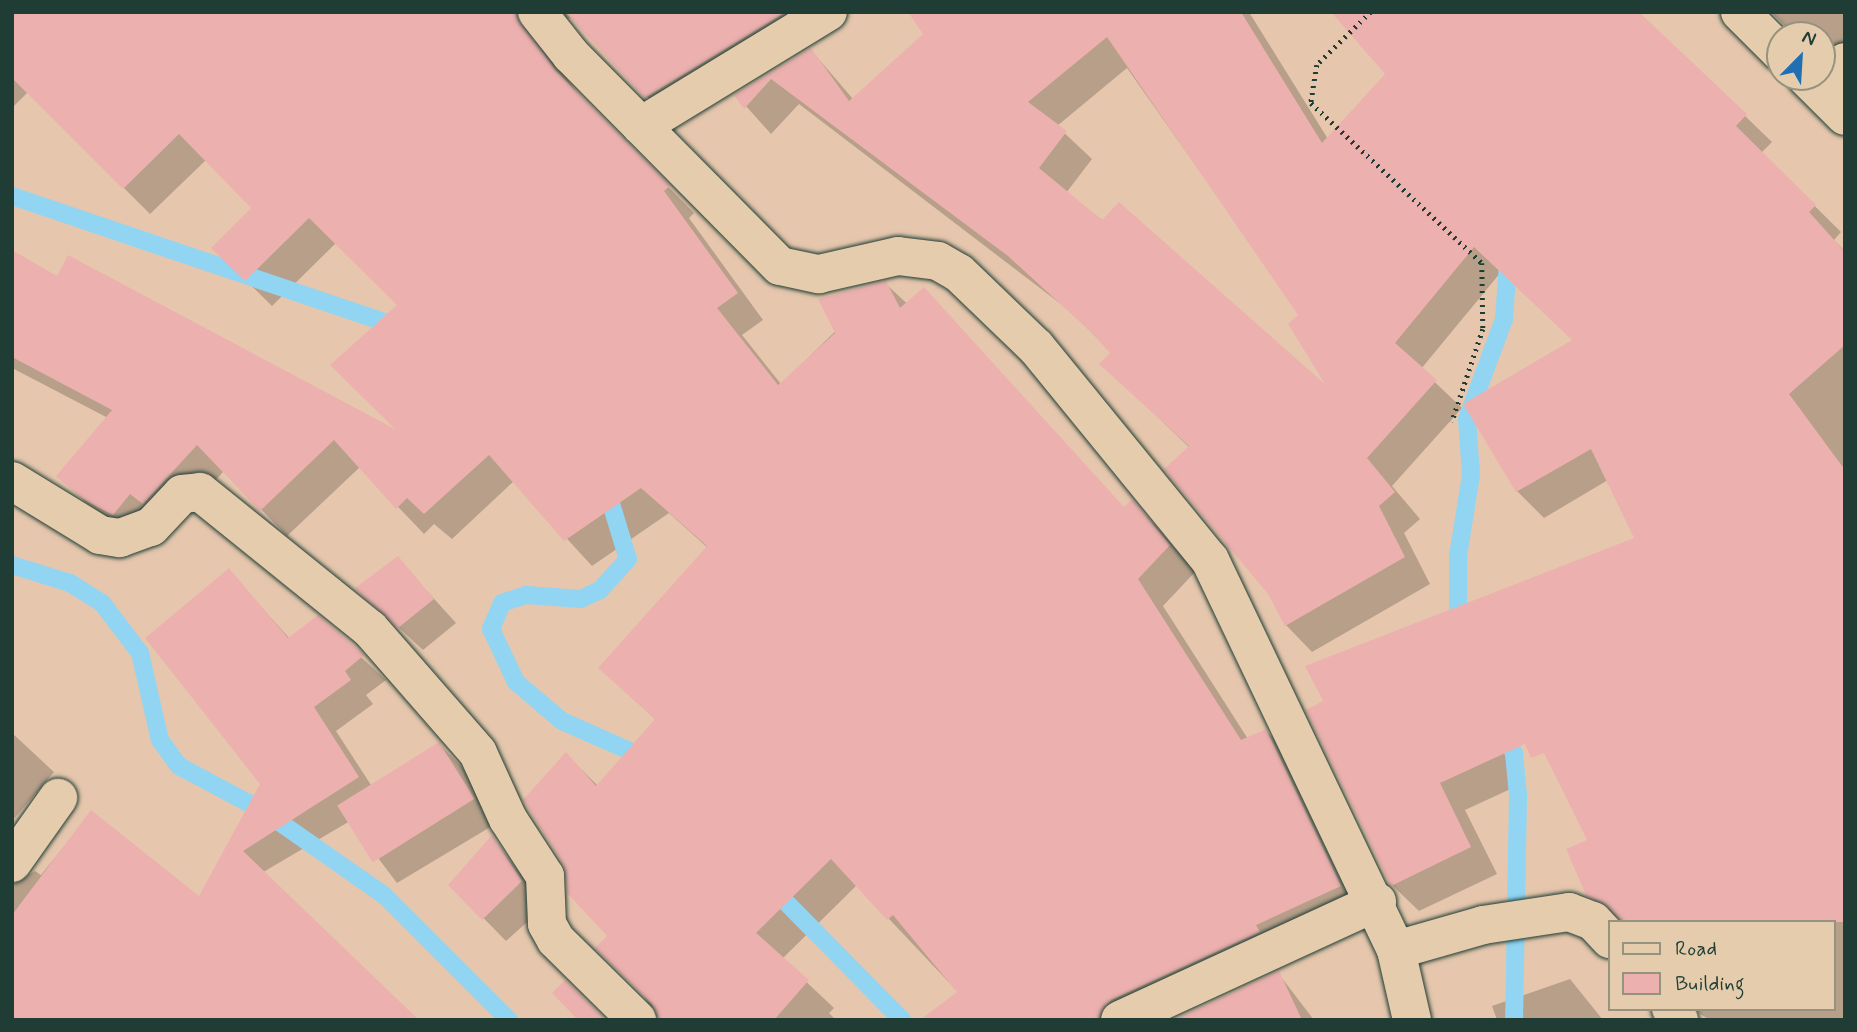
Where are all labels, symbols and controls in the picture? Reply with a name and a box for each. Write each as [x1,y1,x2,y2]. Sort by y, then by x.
north arrow [1766,21,1836,91]
text: N [1798,24,1820,52]
legend [1608,920,1836,1011]
text: Road [1675,935,1717,963]
text: Building [1675,970,1745,998]

